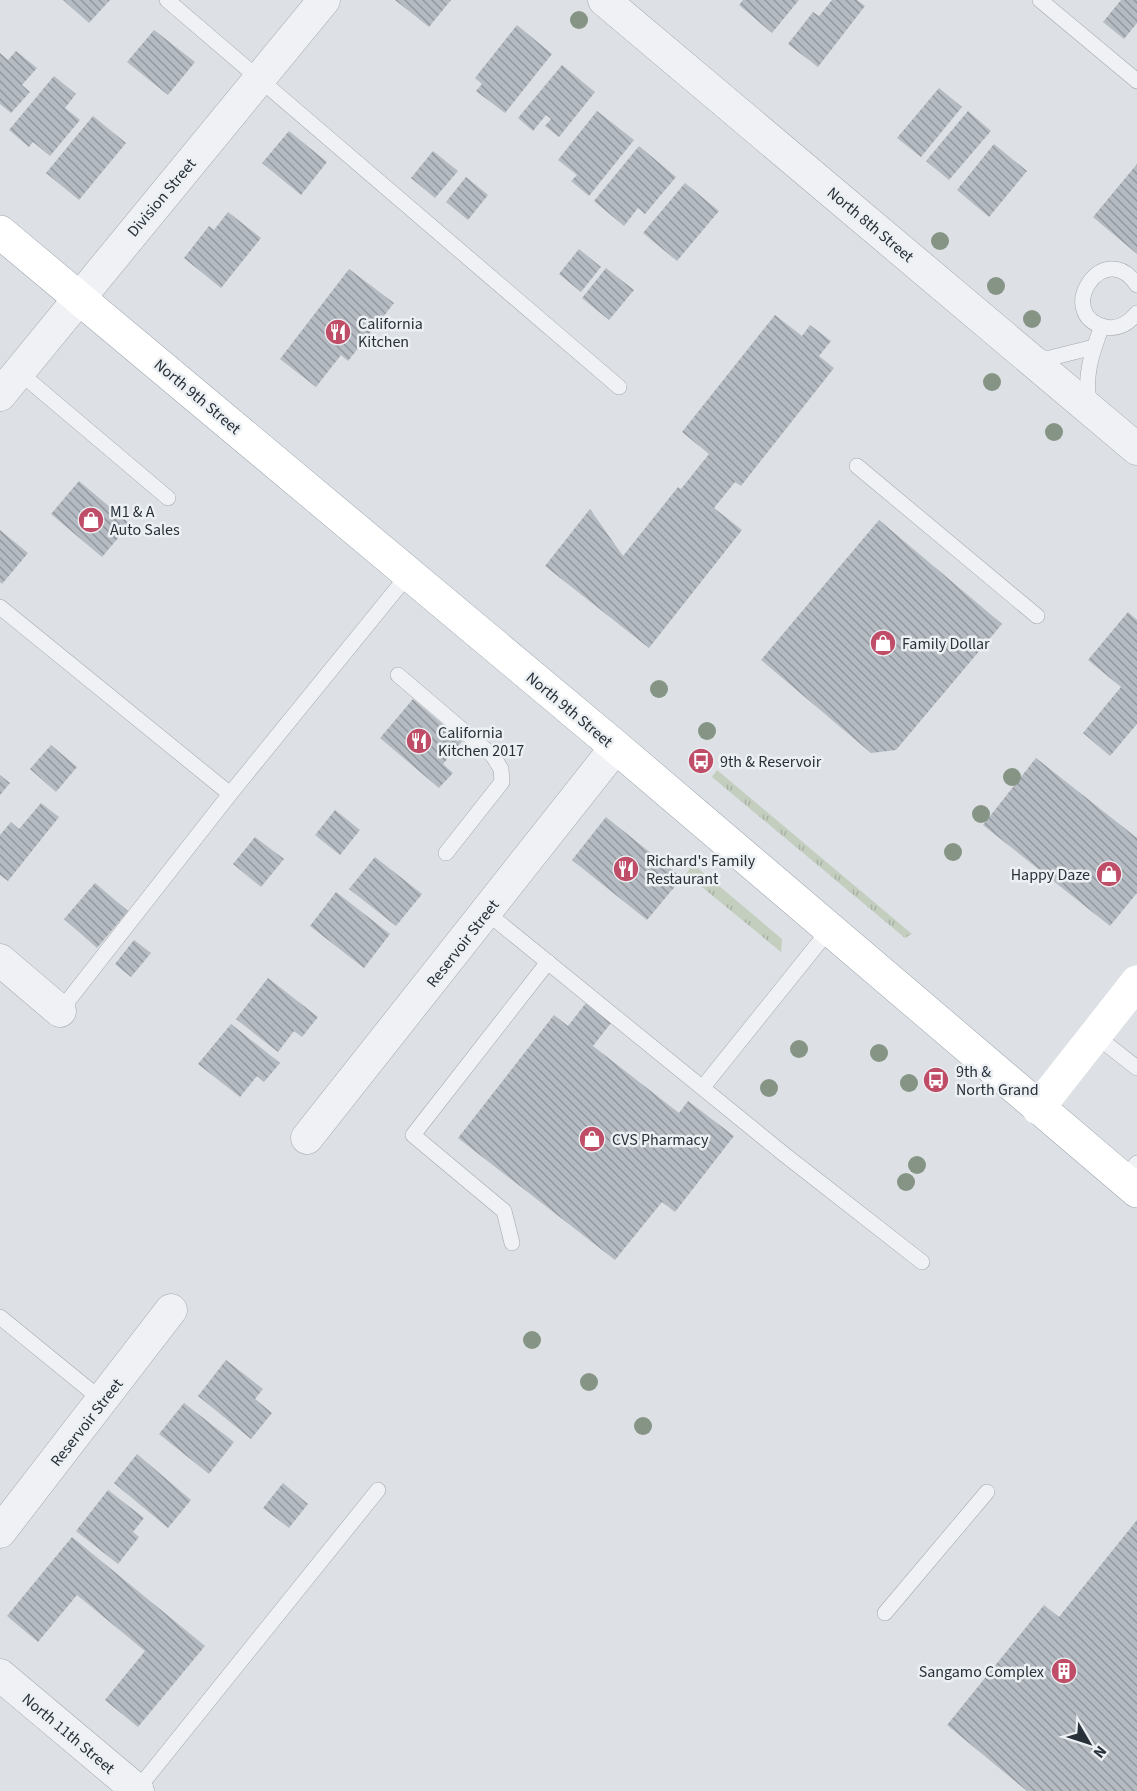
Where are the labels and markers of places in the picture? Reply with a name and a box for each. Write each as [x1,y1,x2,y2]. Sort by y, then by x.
place label: California Kitchen [358,313,423,353]
restaurant icon: California Kitchen [323,317,353,347]
place label: M1 & A Auto Sales [110,501,180,541]
shop icon: M1 & A Auto Sales [76,505,106,535]
shop icon: Family Dollar [868,628,898,658]
place label: Family Dollar [902,633,990,655]
place label: California Kitchen 2017 [438,722,524,762]
restaurant icon: California Kitchen 2017 [404,726,434,756]
bus stop icon: 9th & Reservoir [686,746,716,776]
place label: 9th & Reservoir [720,751,822,773]
place label: Richard's Family Restaurant [646,850,756,890]
restaurant icon: Richard's Family Restaurant [611,854,641,884]
shop icon: Happy Daze [1094,859,1124,889]
place label: Happy Daze [1011,864,1090,886]
place label: 9th & North Grand [956,1061,1039,1101]
bus stop icon: 9th & North Grand [921,1065,951,1095]
shop icon: CVS Pharmacy [577,1124,607,1154]
place label: CVS Pharmacy [612,1129,709,1151]
building icon: Sangamo Complex [1049,1656,1079,1686]
place label: Sangamo Complex [919,1661,1044,1683]

